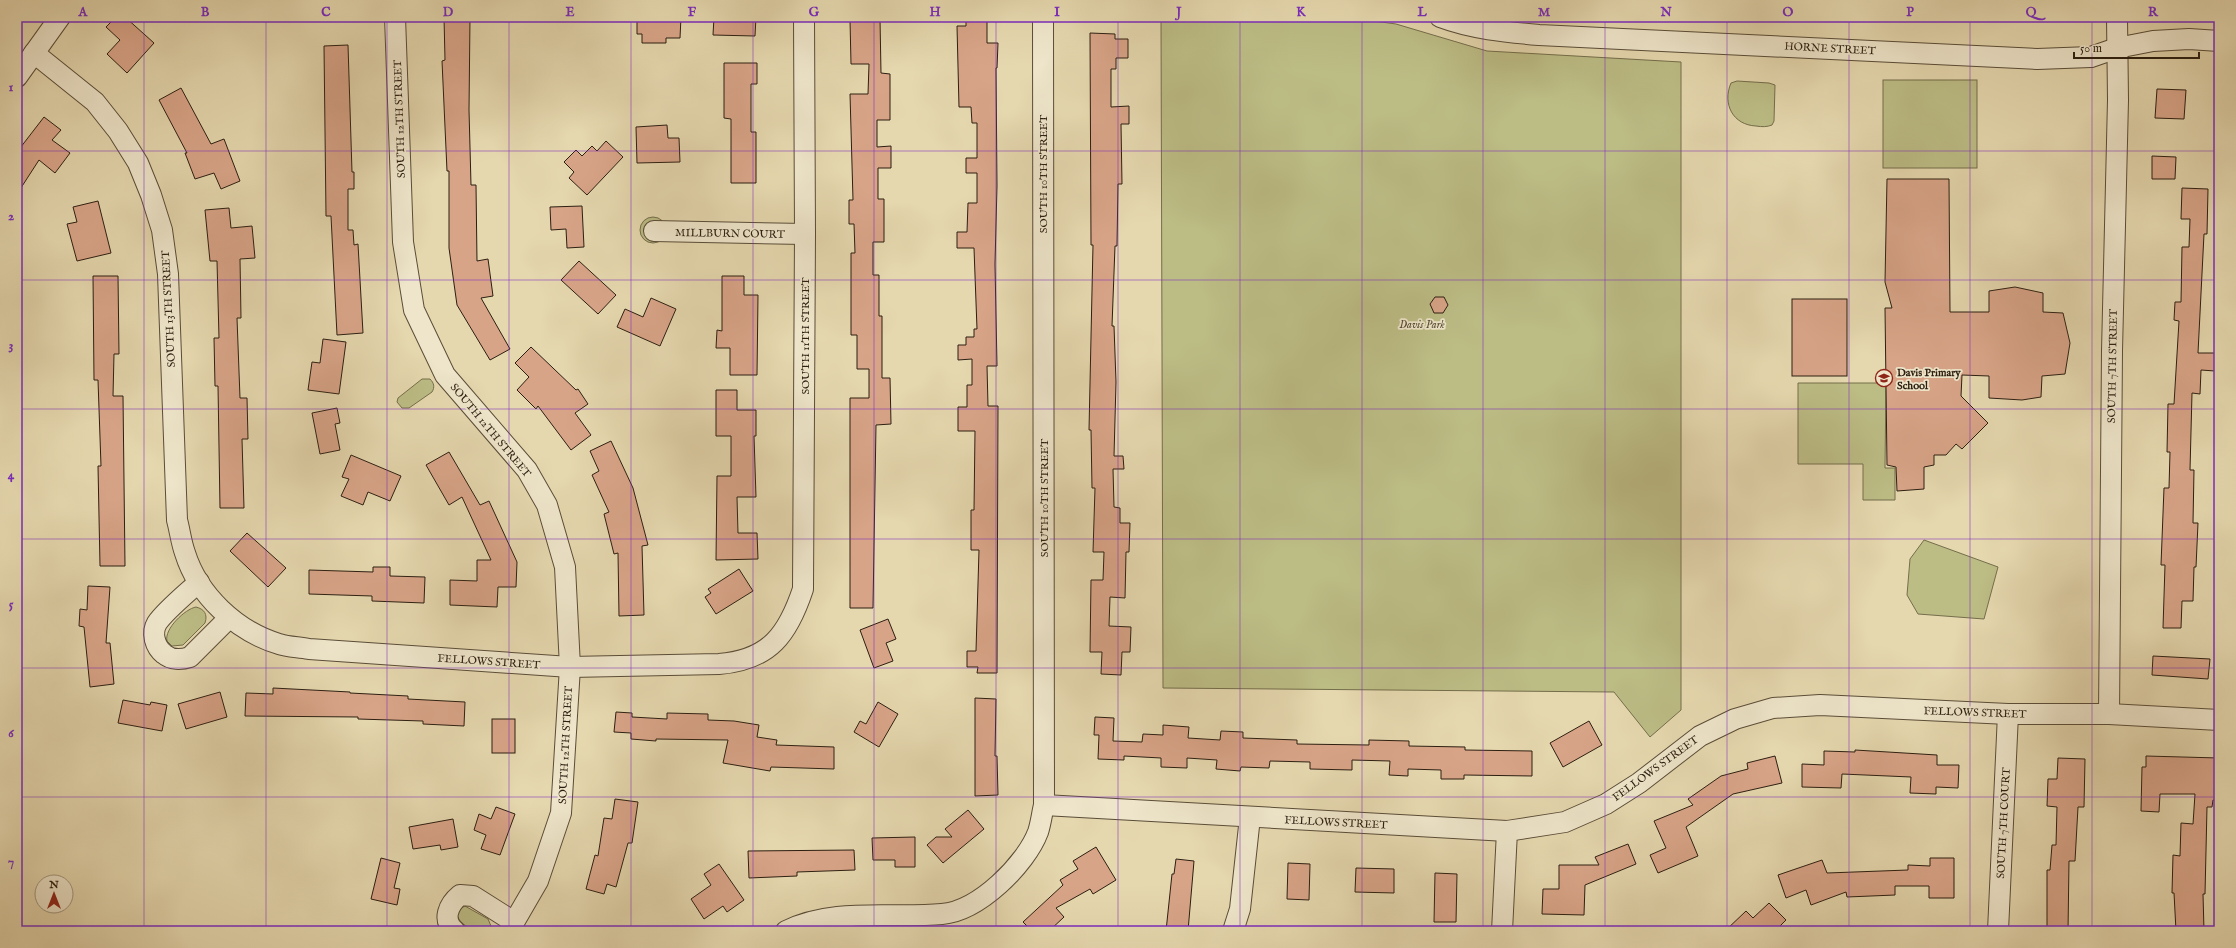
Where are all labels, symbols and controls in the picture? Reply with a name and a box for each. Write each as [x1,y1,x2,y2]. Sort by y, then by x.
text: A [78,4,89,21]
text: B [201,4,210,21]
text: C [321,4,331,21]
text: D [443,4,454,21]
text: E [565,4,575,21]
text: F [688,4,697,21]
text: G [809,4,820,21]
text: H [929,4,941,21]
text: I [1054,4,1060,21]
text: J [1174,4,1182,21]
text: K [1296,4,1306,21]
text: L [1416,4,1427,21]
text: M [1538,4,1551,21]
text: N [1659,4,1672,21]
text: O [1783,4,1794,21]
text: P [1906,4,1914,21]
text: Q [2026,4,2046,21]
text: R [2148,4,2159,21]
scale bar [2074,34,2199,60]
street label: HORNE STREET [1784,40,1876,58]
text: 50 m [2080,41,2102,56]
street label: SOUTH 12TH STREET [391,60,409,178]
text: 1 [9,79,14,96]
street label: SOUTH 10TH STREET [1037,115,1051,233]
text: 2 [8,208,14,225]
street label: MILLBURN COURT [675,226,785,242]
street label: SOUTH 13TH STREET [159,250,179,368]
street label: SOUTH 11TH STREET [799,277,813,395]
street label: SOUTH 7TH STREET [2105,309,2121,423]
park label: Davis Park [1399,318,1445,332]
text: 3 [9,337,14,354]
place label: Davis Primary School [1897,366,1961,393]
school or university icon: Davis Primary School [1874,368,1894,388]
street label: SOUTH 12TH STREET [447,381,534,480]
street label: SOUTH 10TH STREET [1038,439,1052,557]
text: 4 [8,467,15,484]
text: 5 [9,596,14,613]
street label: FELLOWS STREET [437,651,541,673]
street label: SOUTH 12TH STREET [556,686,576,804]
street label: FELLOWS STREET [1923,704,2027,722]
text: 6 [8,725,14,742]
street label: FELLOWS STREET [1610,733,1701,805]
street label: SOUTH 7TH COURT [1994,767,2014,879]
street label: FELLOWS STREET [1284,813,1388,833]
text: 7 [8,854,14,871]
north arrow [34,874,74,914]
text: N [48,878,59,892]

